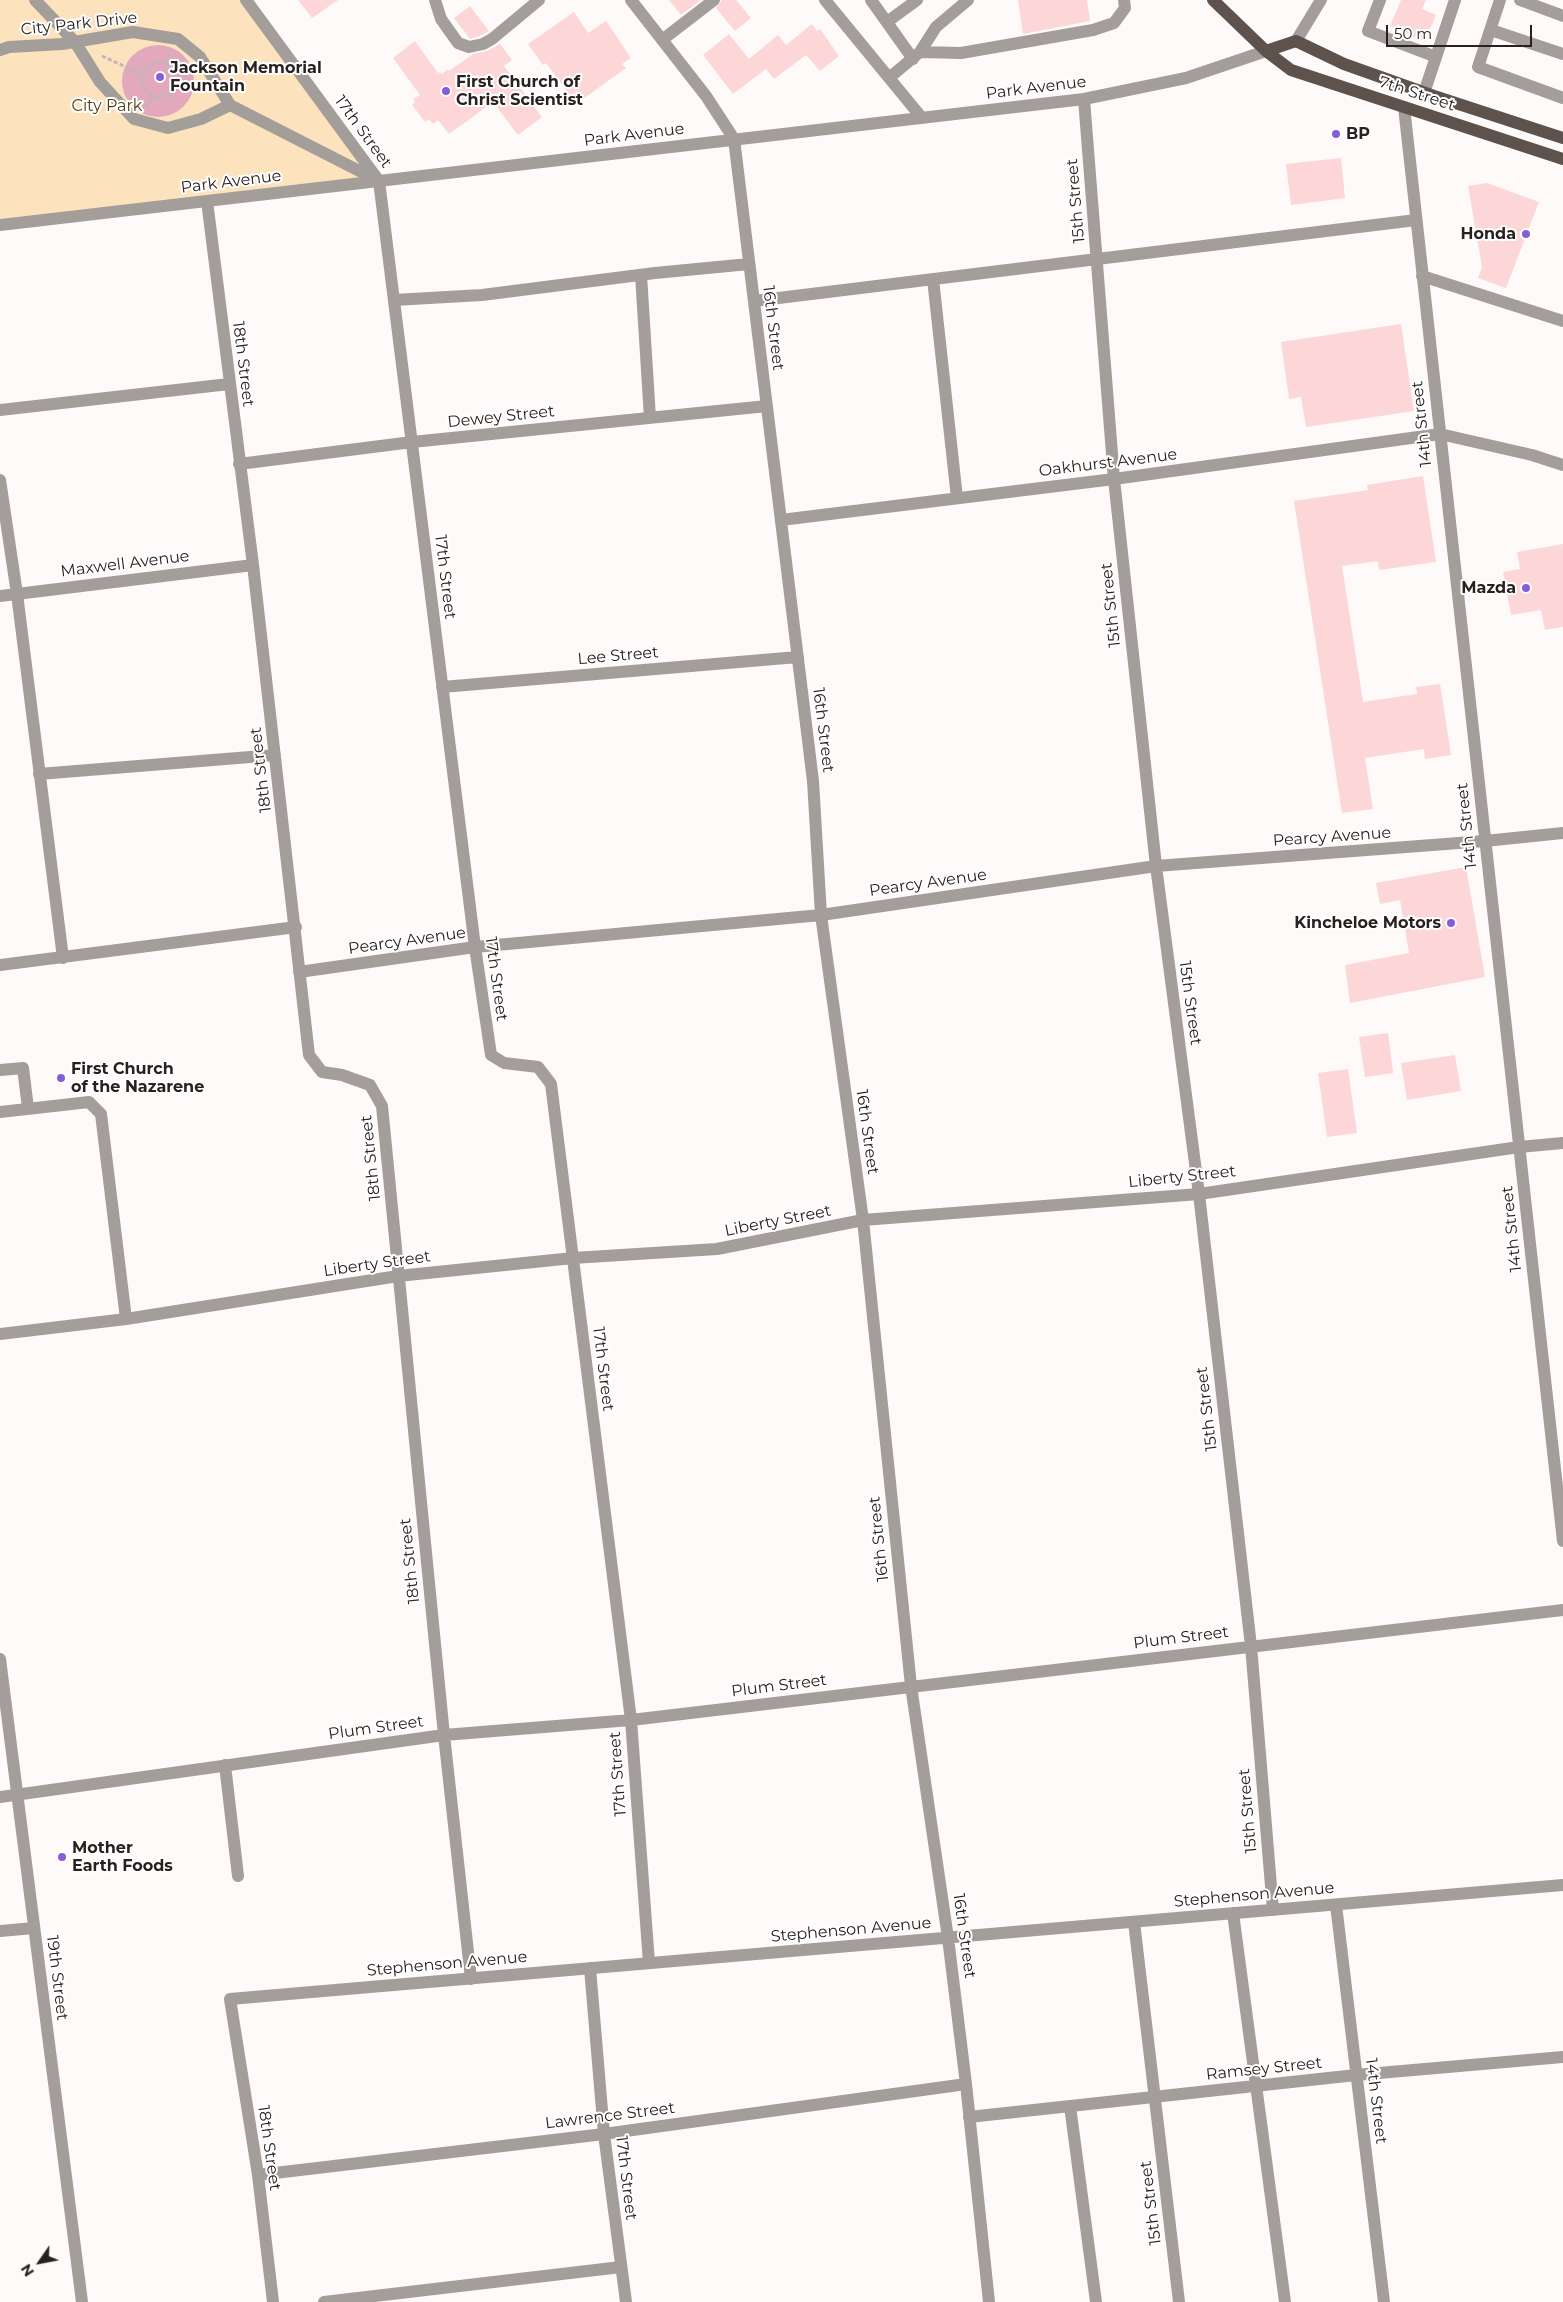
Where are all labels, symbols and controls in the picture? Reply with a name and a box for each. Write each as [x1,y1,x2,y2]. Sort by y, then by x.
street label: City Park Drive [20,8,138,40]
scale bar [1388,15,1534,47]
text: 50 m [1394,24,1432,43]
place label: Jackson Memorial Fountain [170,58,322,96]
marker: Jackson Memorial Fountain [154,71,166,83]
place label: First Church of Christ Scientist [456,72,583,110]
street label: Park Avenue [985,72,1087,104]
street label: 7th Street [1376,73,1458,115]
marker: First Church of Christ Scientist [440,85,452,97]
street label: 17th Street [330,92,396,172]
park label: City Park [72,96,142,116]
street label: Park Avenue [583,119,685,151]
place label: BP [1346,124,1370,144]
marker: BP [1330,128,1342,140]
street label: 15th Street [1063,158,1089,244]
street label: Park Avenue [180,166,282,198]
place label: Honda [1461,224,1516,244]
marker: Honda [1520,228,1532,240]
street label: 16th Street [758,284,788,372]
street label: 18th Street [228,320,258,408]
street label: 14th Street [1408,380,1436,468]
street label: Dewey Street [447,402,555,432]
street label: Oakhurst Avenue [1038,445,1178,481]
street label: 17th Street [430,534,460,620]
street label: Maxwell Avenue [60,547,190,581]
street label: 15th Street [1097,562,1125,648]
place label: Mazda [1461,578,1516,598]
marker: Mazda [1520,582,1532,594]
street label: Lee Street [577,643,659,669]
street label: 16th Street [808,686,838,774]
street label: 18th Street [246,726,276,814]
street label: 14th Street [1453,782,1481,870]
street label: Pearcy Avenue [1272,823,1392,851]
street label: Pearcy Avenue [868,865,988,901]
place label: Kincheloe Motors [1294,913,1441,933]
marker: Kincheloe Motors [1445,917,1457,929]
street label: Pearcy Avenue [347,923,467,959]
street label: 17th Street [481,936,511,1022]
street label: 15th Street [1175,960,1205,1046]
place label: First Church of the Nazarene [71,1059,204,1097]
marker: First Church of the Nazarene [55,1072,67,1084]
street label: 16th Street [852,1088,882,1176]
street label: 18th Street [357,1114,385,1202]
street label: Liberty Street [1127,1162,1237,1192]
street label: 14th Street [1498,1185,1526,1273]
street label: Liberty Street [723,1201,833,1241]
street label: Liberty Street [322,1247,432,1281]
street label: 17th Street [588,1326,618,1412]
street label: 15th Street [1192,1366,1222,1452]
street label: 16th Street [865,1496,893,1582]
street label: 18th Street [396,1517,424,1605]
street label: Plum Street [1132,1623,1230,1653]
street label: Plum Street [730,1671,828,1701]
street label: Plum Street [327,1712,425,1744]
street label: 17th Street [605,1731,631,1817]
street label: 15th Street [1235,1768,1261,1854]
place label: Mother Earth Foods [72,1838,173,1876]
marker: Mother Earth Foods [56,1851,68,1863]
street label: Stephenson Avenue [1173,1878,1335,1912]
street label: 16th Street [949,1892,979,1980]
street label: Stephenson Avenue [770,1913,932,1947]
street label: 19th Street [42,1934,72,2022]
street label: Stephenson Avenue [366,1947,528,1981]
street label: Ramsey Street [1205,2053,1323,2085]
street label: 14th Street [1361,2057,1391,2145]
street label: Lawrence Street [544,2099,676,2133]
street label: 18th Street [254,2104,284,2192]
street label: 17th Street [611,2135,641,2221]
street label: 15th Street [1136,2160,1166,2246]
north arrow [15,2237,65,2287]
text: N [17,2261,38,2280]

